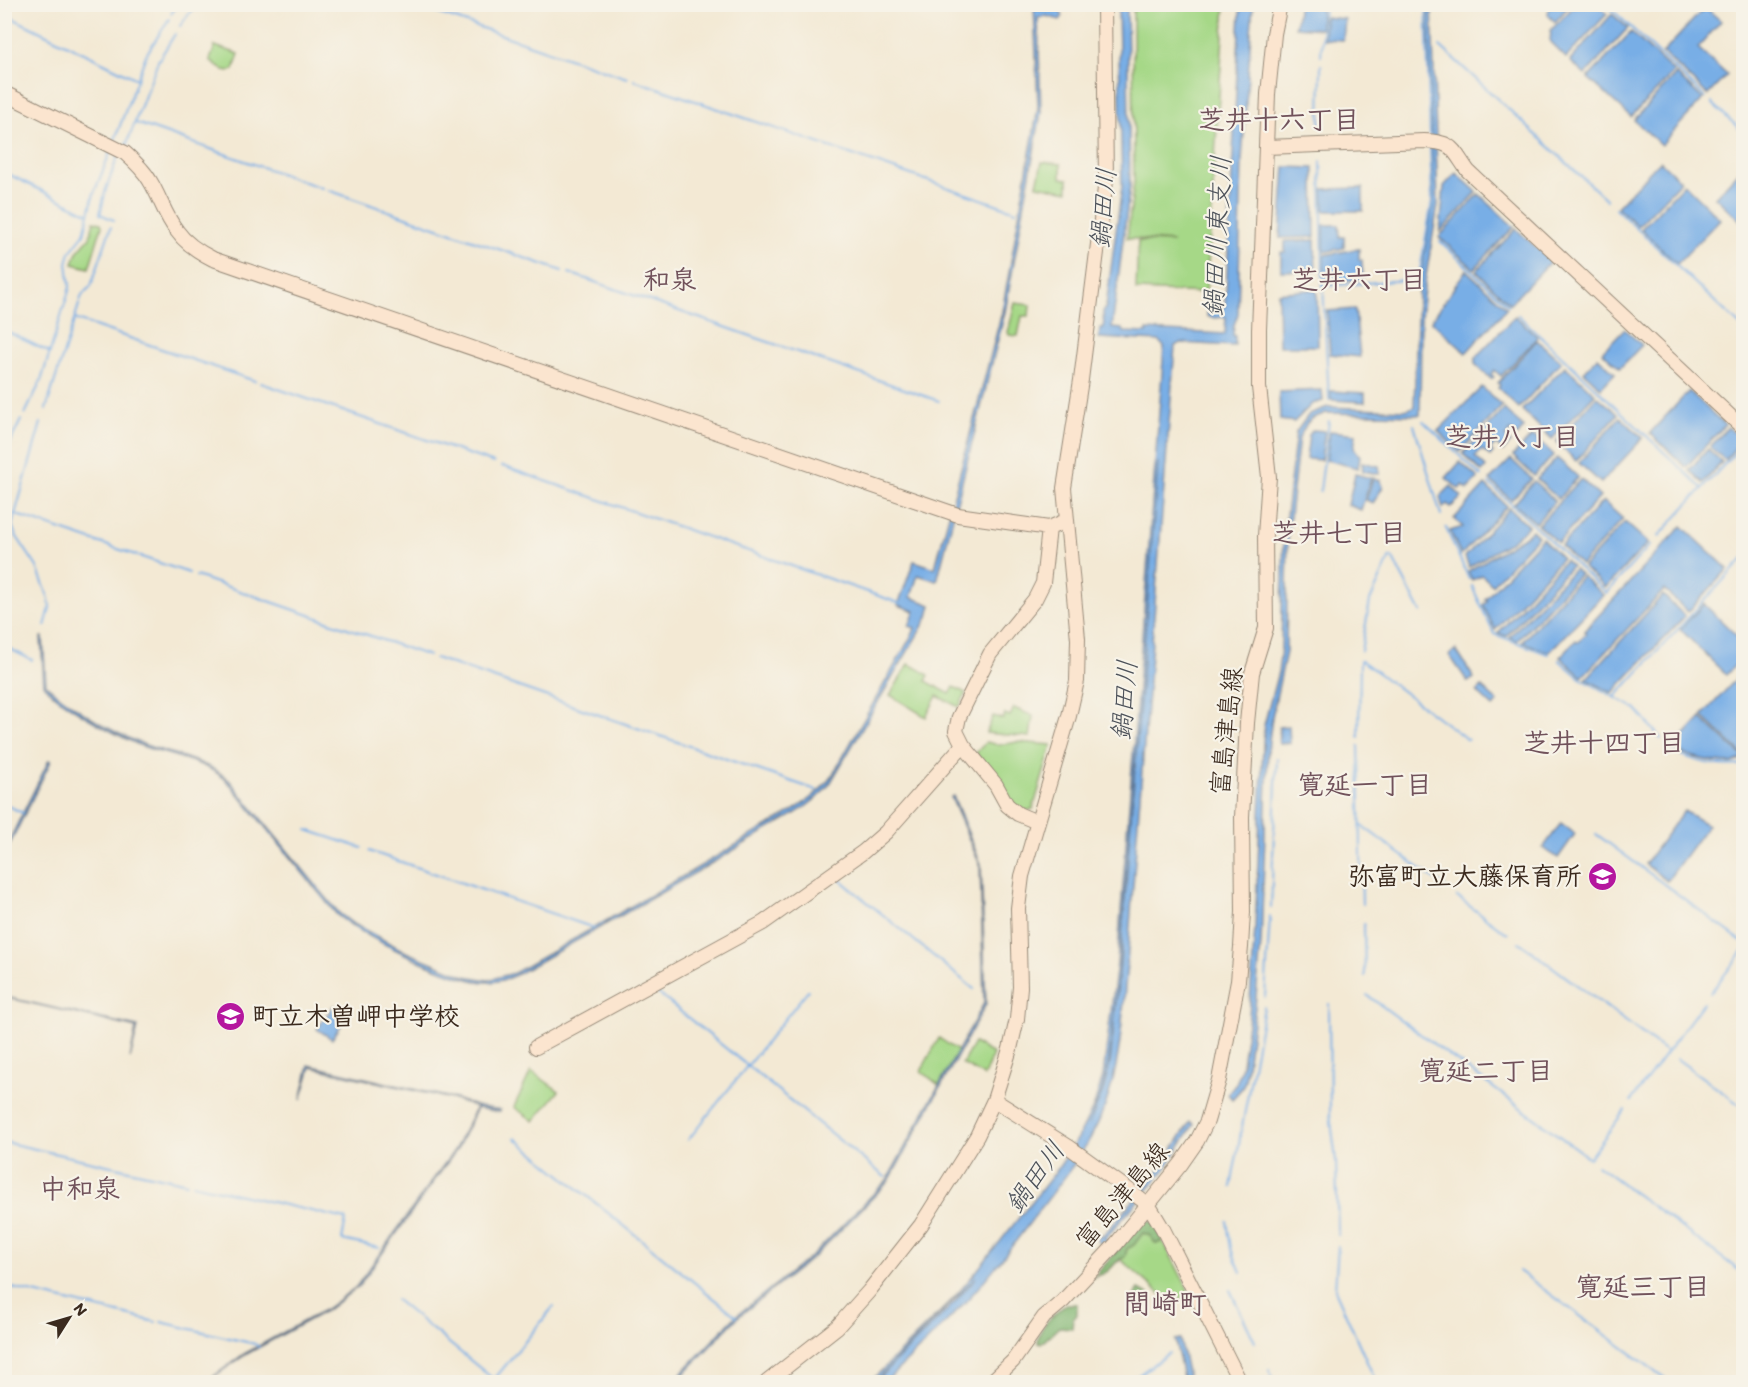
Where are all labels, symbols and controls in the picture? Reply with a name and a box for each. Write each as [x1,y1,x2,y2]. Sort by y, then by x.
district label: 芝井十六丁目 [1198,103,1360,136]
water label: 鍋田川東支川 [1196,154,1237,318]
water label: 鍋田川 [1083,166,1122,250]
district label: 和泉 [643,263,697,296]
district label: 芝井六丁目 [1292,263,1427,296]
district label: 芝井八丁目 [1445,420,1580,453]
district label: 芝井七丁目 [1272,516,1407,549]
water label: 鍋田川 [1104,658,1143,742]
street label: 富島津島線 [1203,665,1249,797]
district label: 芝井十四丁目 [1523,726,1685,759]
district label: 寛延一丁目 [1298,768,1433,801]
place label: 弥富町立大藤保育所 [1348,860,1582,892]
school or university icon: 弥富町立大藤保育所 [1587,860,1619,892]
school or university icon: 町立木曽岬中学校 [215,1000,247,1032]
place label: 町立木曽岬中学校 [252,1000,460,1032]
district label: 寛延二丁目 [1419,1054,1554,1087]
water label: 鍋田川 [997,1134,1072,1219]
street label: 富島津島線 [1068,1135,1176,1255]
district label: 中和泉 [40,1172,121,1205]
district label: 寛延三丁目 [1576,1270,1711,1303]
district label: 間崎町 [1123,1286,1207,1320]
north arrow [39,1288,99,1348]
text: N [70,1299,91,1319]

